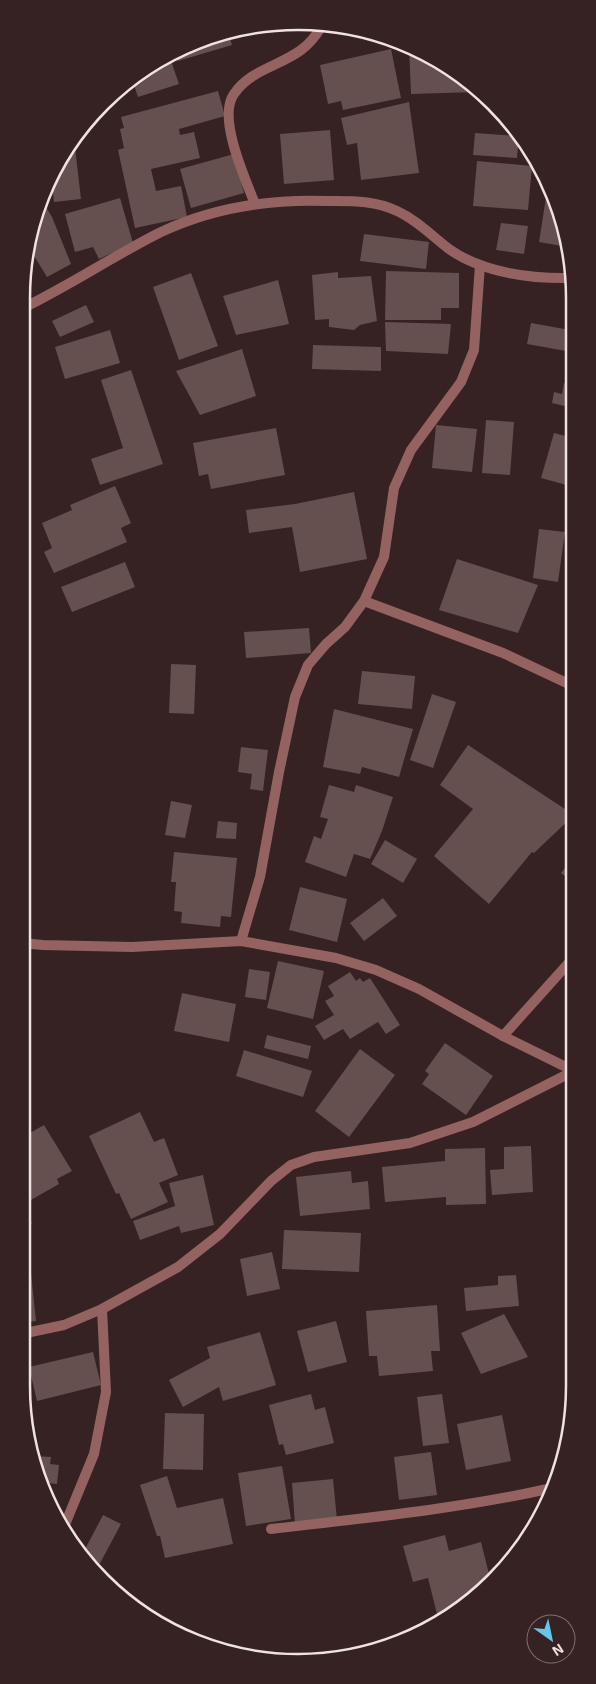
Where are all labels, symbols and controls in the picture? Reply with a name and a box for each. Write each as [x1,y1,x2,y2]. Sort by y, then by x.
north arrow [526,1614,576,1664]
text: N [549,1640,567,1660]

